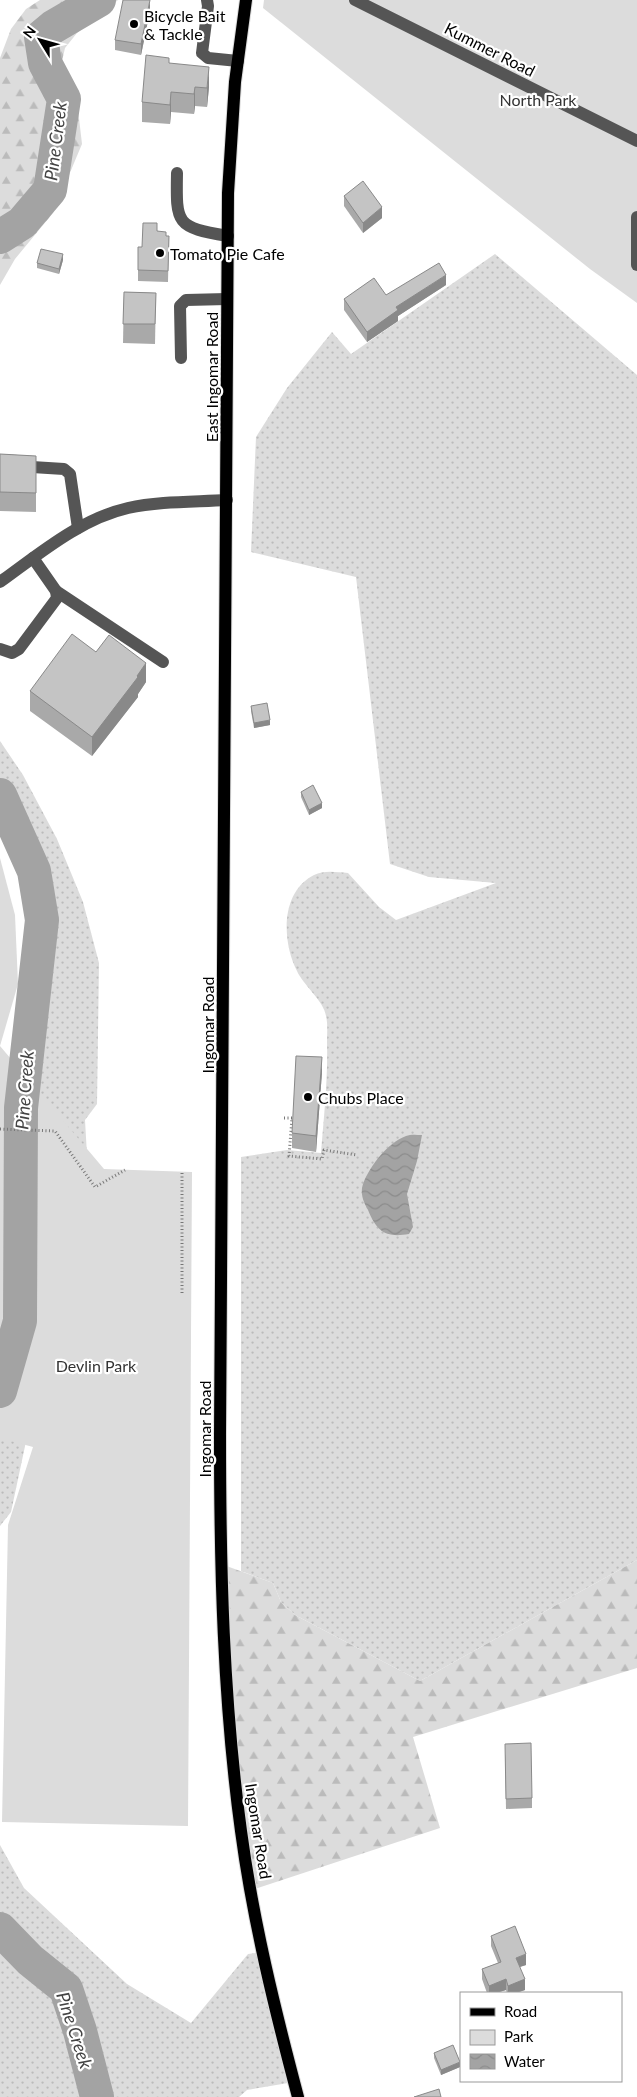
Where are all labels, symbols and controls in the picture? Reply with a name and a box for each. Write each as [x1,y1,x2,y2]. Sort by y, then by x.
place label: Bicycle Bait & Tackle [144,6,226,43]
north arrow [15,15,65,65]
marker: Bicycle Bait & Tackle [128,18,140,30]
street label: Kummer Road [442,18,538,80]
text: N [19,22,39,41]
park label: North Park [500,90,577,109]
water label: Pine Creek [39,100,71,182]
place label: Tomato Pie Cafe [170,244,285,263]
marker: Tomato Pie Cafe [154,247,166,259]
street label: East Ingomar Road [202,312,221,442]
street label: Ingomar Road [198,977,217,1073]
water label: Pine Creek [10,1049,38,1130]
place label: Chubs Place [318,1088,404,1107]
marker: Chubs Place [302,1091,314,1103]
park label: Devlin Park [56,1356,137,1375]
street label: Ingomar Road [195,1381,214,1477]
street label: Ingomar Road [242,1782,276,1880]
water label: Pine Creek [52,1989,98,2072]
legend [460,1992,622,2082]
text: Road [504,2002,537,2020]
text: Park [504,2027,534,2045]
text: Water [504,2052,545,2070]

